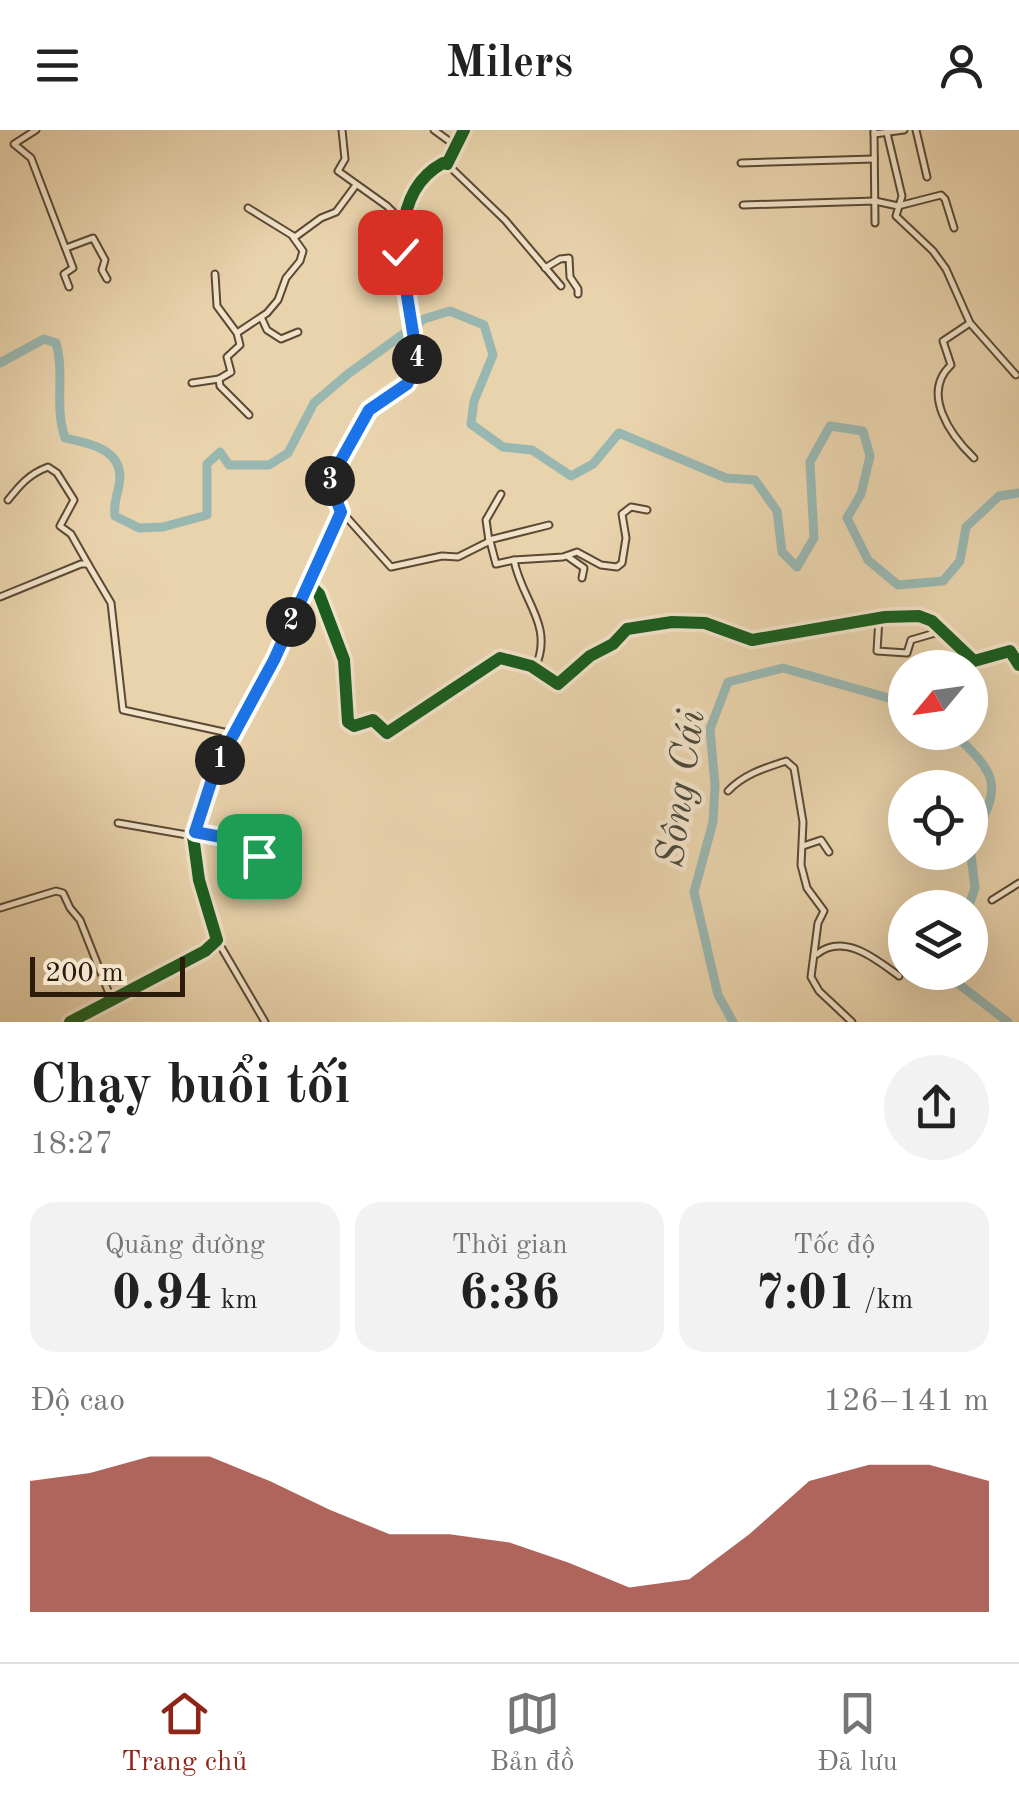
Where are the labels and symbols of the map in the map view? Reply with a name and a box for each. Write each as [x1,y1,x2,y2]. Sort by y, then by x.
pin [358,210,443,295]
pin: 4 [392,334,442,384]
pin: 3 [305,456,355,506]
pin: 2 [266,597,316,647]
north arrow [888,650,988,750]
water label: Sông Cái [652,707,714,870]
pin: 1 [195,735,245,785]
pin [217,814,302,899]
scale bar [30,952,185,996]

